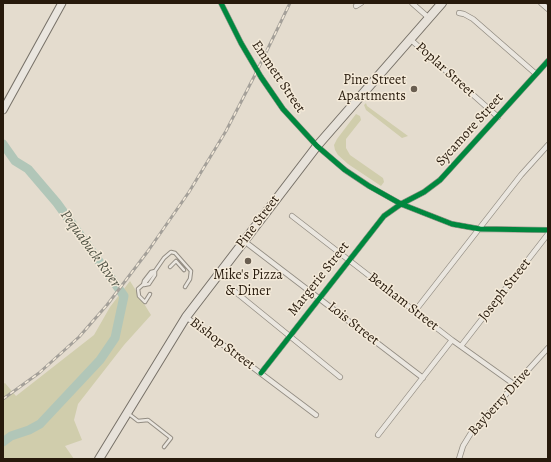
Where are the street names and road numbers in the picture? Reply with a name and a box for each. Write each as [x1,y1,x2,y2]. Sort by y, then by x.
street label: Emmett Street [248,38,308,116]
street label: Poplar Street [412,39,478,101]
street label: Sycamore Street [433,90,507,170]
street label: Pine Street [232,192,284,252]
street label: Margerie Street [285,238,353,320]
street label: Joseph Street [475,255,535,325]
street label: Benham Street [364,269,442,335]
street label: Lois Street [324,299,382,349]
street label: Bishop Street [186,314,258,374]
street label: Bayberry Drive [465,365,535,439]

